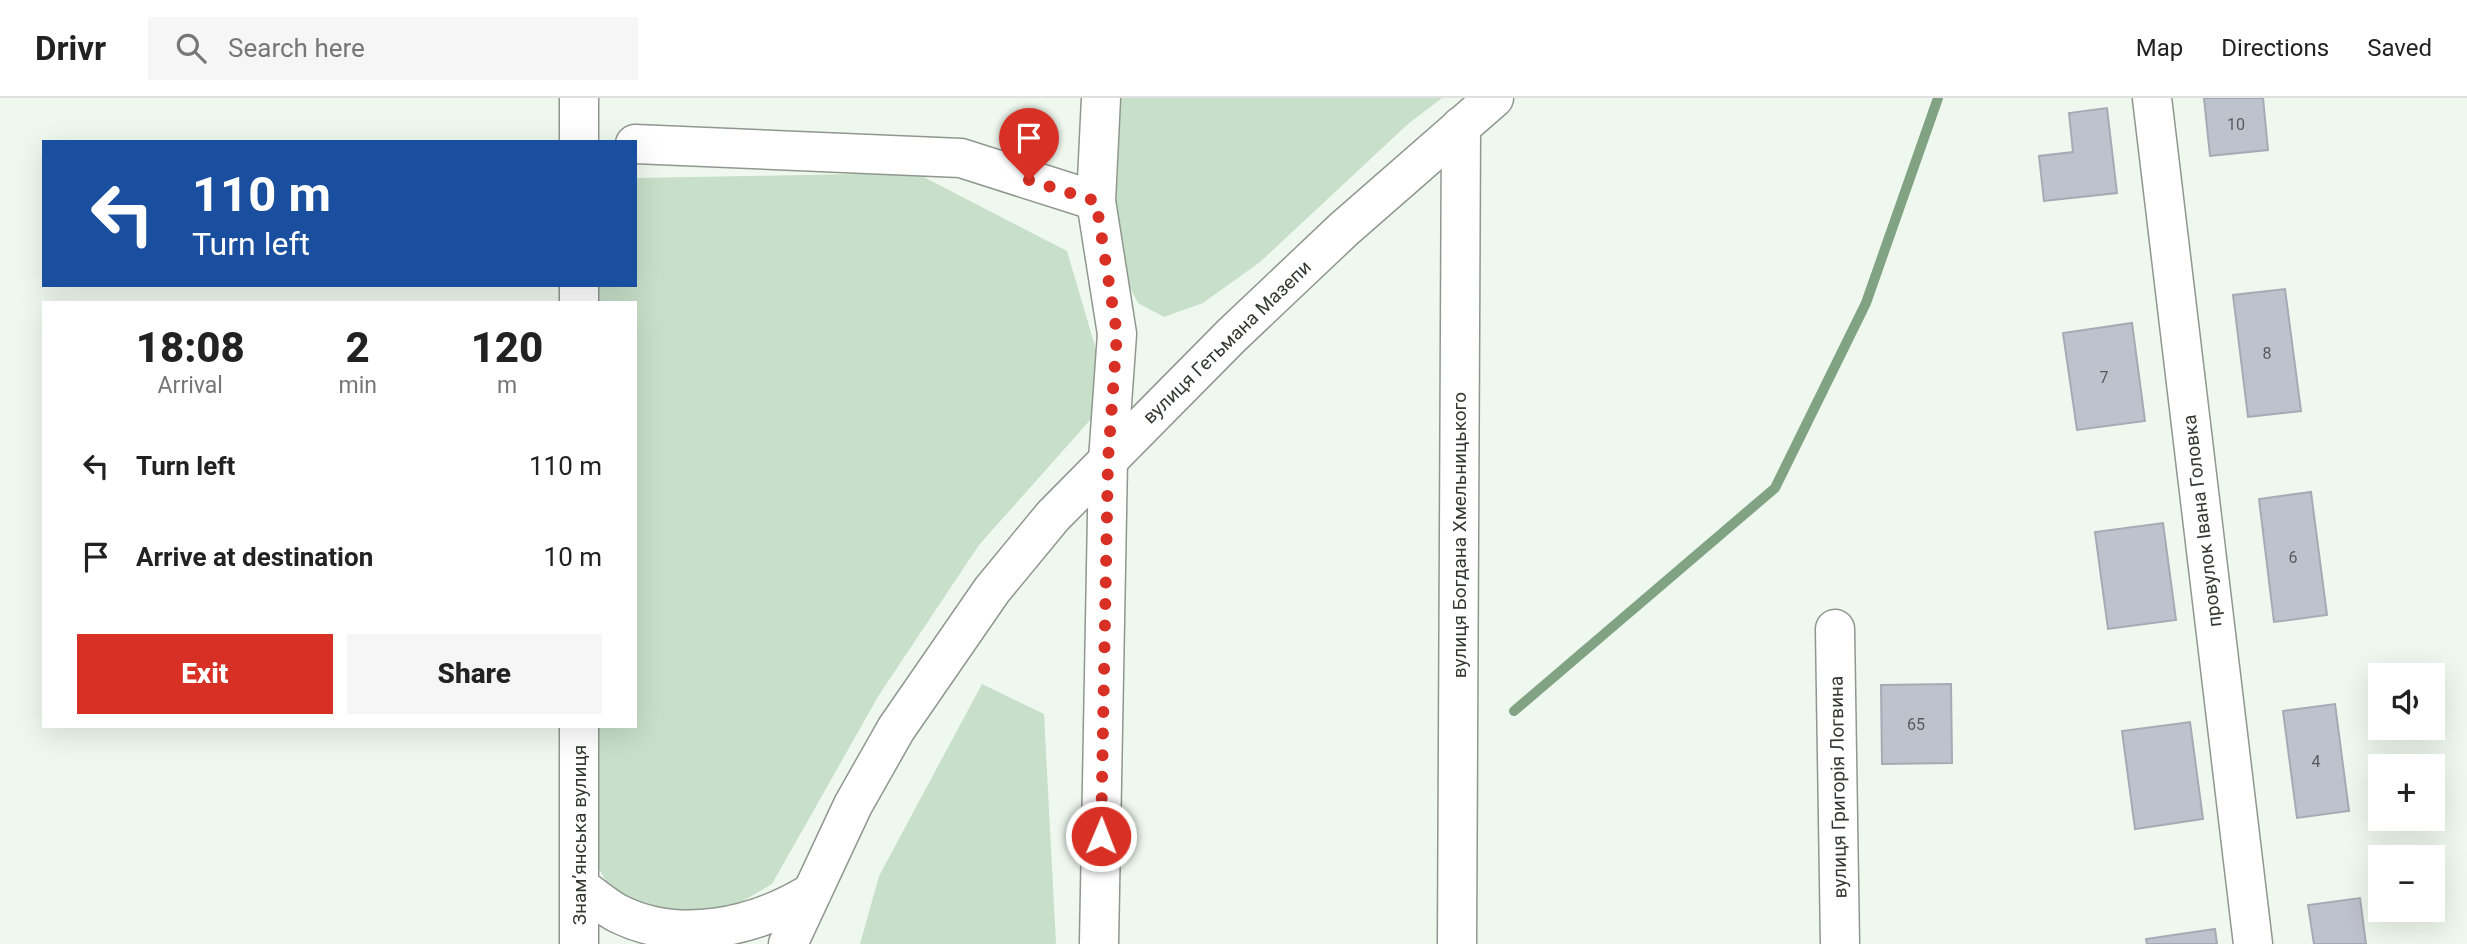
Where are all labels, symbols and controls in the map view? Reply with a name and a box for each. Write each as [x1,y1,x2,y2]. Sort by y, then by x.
search box [148,17,638,80]
text: Drivr [35,29,106,68]
icon: search [172,29,210,67]
text: Search here [228,33,365,63]
text: Map [2136,34,2183,62]
text: Directions [2221,34,2329,62]
text: Saved [2367,34,2432,62]
pin [999,108,1059,180]
house number: 10 [2227,115,2245,134]
icon: arrive [1010,119,1048,157]
text: 110 m [192,166,331,223]
icon: left [77,168,168,259]
text: Turn left [192,225,310,263]
street label: вулиця Гетьмана Мазепи [1138,256,1316,428]
text: 18:08 [136,323,245,372]
text: 2 [346,323,370,372]
text: 120 [471,323,543,372]
house number: 8 [2263,344,2272,363]
house number: 7 [2100,368,2109,387]
text: Arrival [158,372,223,399]
text: min [338,372,377,399]
text: m [497,372,517,399]
street label: вулиця Богдана Хмельницького [1448,392,1471,678]
street label: провулок Івана Головка [2178,413,2226,629]
icon: left [77,447,115,485]
text: Turn left [136,451,235,481]
text: 110 m [529,451,602,481]
icon: arrive [77,538,115,576]
text: Arrive at destination [136,542,373,572]
text: 10 m [544,542,602,572]
house number: 6 [2289,548,2298,567]
button: Exit [77,634,333,714]
button: Share [347,634,602,714]
map controls [2368,663,2445,922]
button: sound [2368,663,2445,740]
street label: вулиця Григорія Логвина [1825,676,1851,898]
house number: 65 [1907,715,1925,734]
street label: Знамʼянська вулиця [568,745,591,925]
house number: 4 [2312,752,2321,771]
button: + [2368,754,2445,831]
position arrow [1064,799,1138,873]
button: − [2368,845,2445,922]

